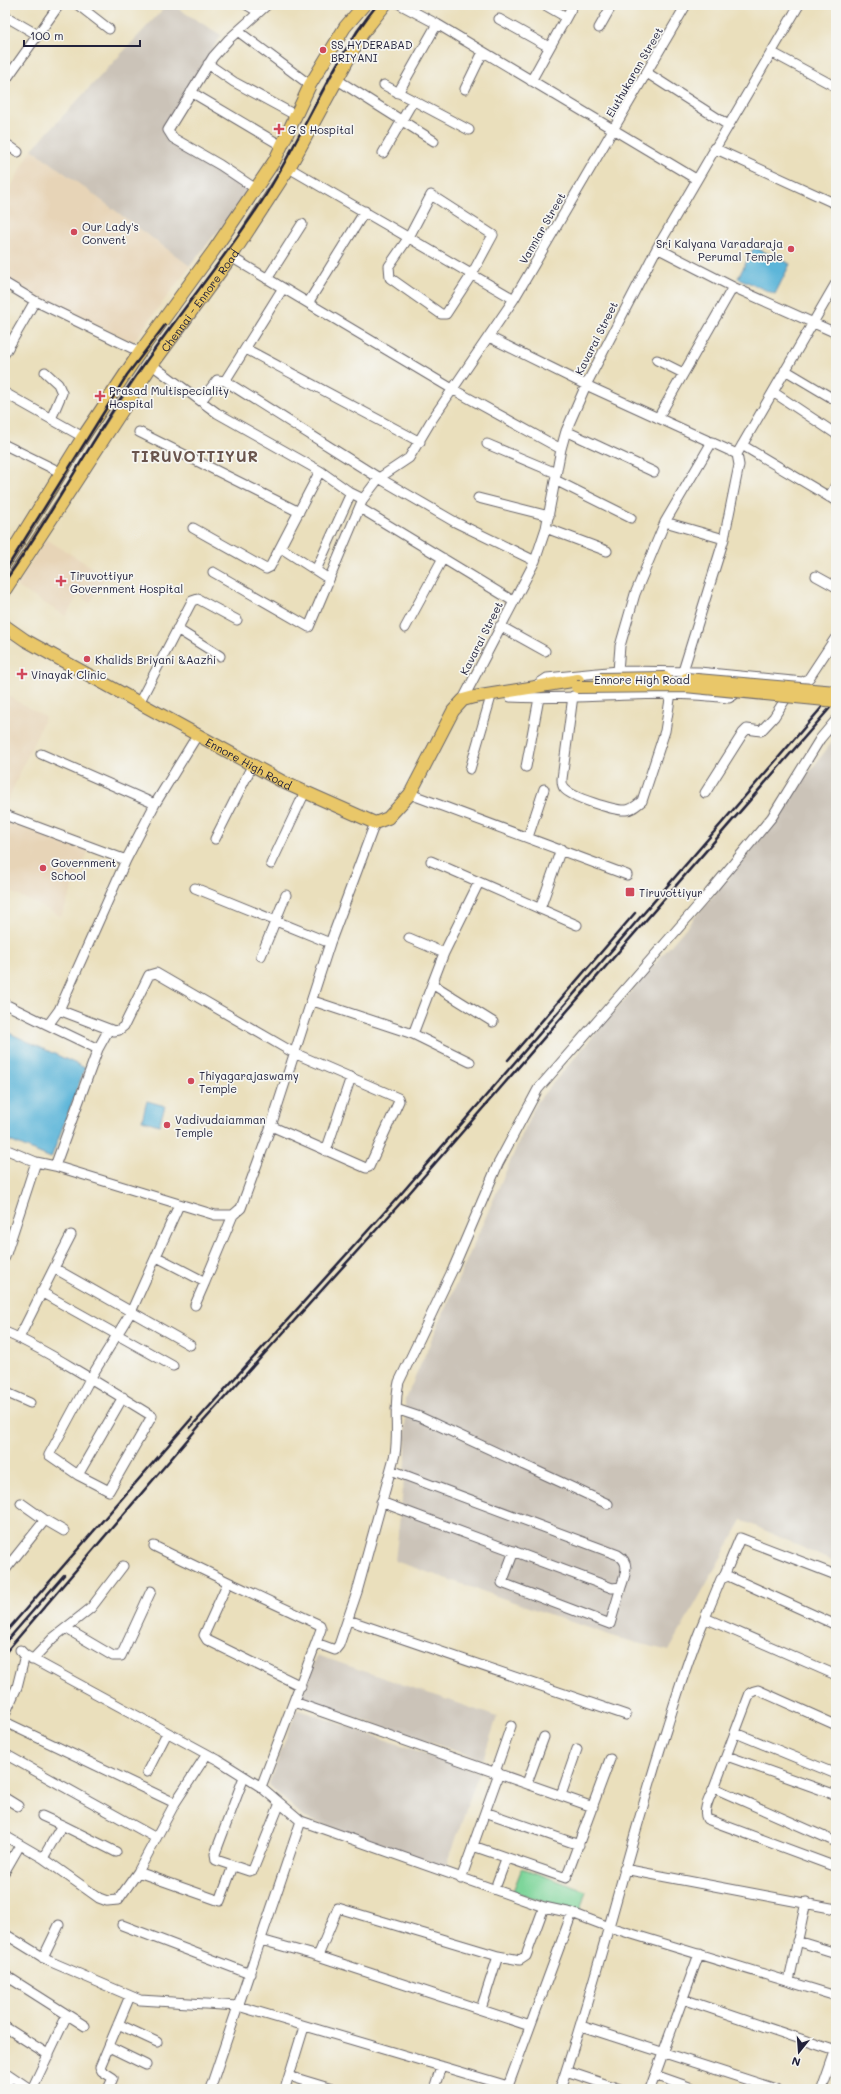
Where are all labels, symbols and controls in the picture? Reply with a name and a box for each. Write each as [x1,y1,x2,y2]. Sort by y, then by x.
scale bar [24,22,140,48]
street label: Eluthukaran Street [602,24,666,120]
text: 100 m [30,27,64,43]
place label: SS HYDERABAD BRIYANI [331,37,412,65]
marker: SS HYDERABAD BRIYANI [318,45,328,55]
place label: G S Hospital [288,122,354,137]
marker: G S Hospital [273,123,285,135]
street label: Vanniar Street [515,189,569,267]
place label: Our Lady's Convent [82,219,139,247]
marker: Our Lady's Convent [69,227,79,237]
place label: Sri Kalyana Varadaraja Perumal Temple [656,236,783,264]
marker: Sri Kalyana Varadaraja Perumal Temple [786,244,796,254]
street label: Chennai - Ennore Road [157,246,242,354]
street label: Kavarai Street [571,299,621,377]
place label: Prasad Multispeciality Hospital [109,383,229,411]
marker: Prasad Multispeciality Hospital [94,390,106,402]
district label: TIRUVOTTIYUR [131,446,259,466]
place label: Tiruvottiyur Government Hospital [70,568,183,596]
marker: Tiruvottiyur Government Hospital [55,575,67,587]
street label: Kavarai Street [456,599,506,677]
place label: Khalids Briyani &Aazhi [95,652,216,667]
marker: Khalids Briyani &Aazhi [82,654,92,664]
place label: Vinayak Clinic [31,667,106,682]
marker: Vinayak Clinic [16,668,28,680]
street label: Ennore High Road [594,672,690,687]
street label: Ennore High Road [203,734,294,793]
place label: Government School [51,855,117,883]
marker: Government School [38,863,48,873]
place label: Tiruvottiyur [639,885,703,900]
marker: Tiruvottiyur [624,886,636,898]
place label: Thiyagarajaswamy Temple [199,1068,299,1096]
marker: Thiyagarajaswamy Temple [186,1076,196,1086]
place label: Vadivudaiamman Temple [175,1112,266,1140]
marker: Vadivudaiamman Temple [162,1120,172,1130]
north arrow [779,2032,819,2072]
text: N [790,2054,802,2070]

